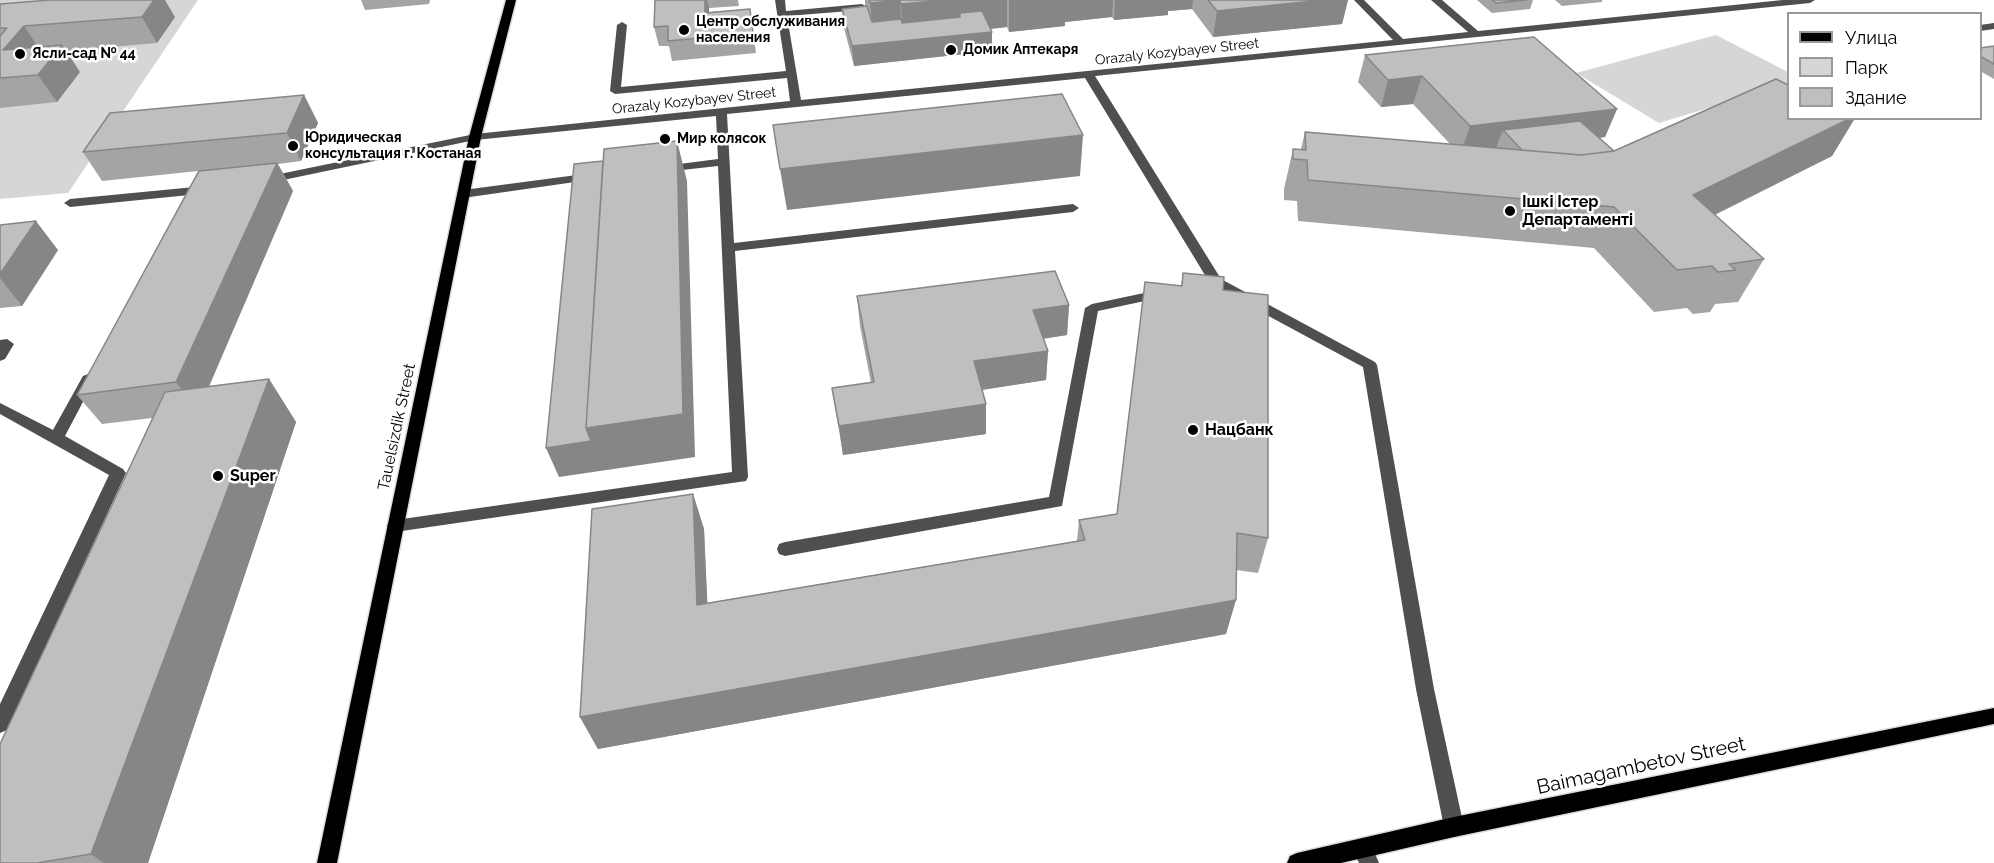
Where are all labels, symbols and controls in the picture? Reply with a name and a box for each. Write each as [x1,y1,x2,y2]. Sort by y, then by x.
legend [1787,12,1982,120]
place label: Центр обслуживания населения [696,14,845,46]
marker: Центр обслуживания населения [677,23,691,37]
text: Улица [1845,27,1897,48]
street label: Orazaly Kozybayev Street [1094,35,1260,69]
place label: Домик Аптекаря [963,42,1078,58]
marker: Домик Аптекаря [944,43,958,57]
place label: Ясли-сад № 44 [32,46,136,62]
marker: Ясли-сад № 44 [13,47,27,61]
text: Парк [1845,57,1888,78]
street label: Orazaly Kozybayev Street [611,84,777,118]
text: Здание [1845,87,1907,108]
place label: Юридическая консультация г. Костаная [305,130,481,162]
place label: Мир колясок [677,131,766,147]
marker: Мир колясок [658,132,672,146]
marker: Юридическая консультация г. Костаная [286,139,300,153]
place label: Ішкі Істер Департаменті [1522,192,1633,230]
marker: Ішкі Істер Департаменті [1503,204,1517,218]
street label: Tauelsіzdіk Street [374,362,420,492]
place label: Нацбанк [1205,420,1274,440]
marker: Нацбанк [1186,423,1200,437]
place label: Super [230,466,276,486]
marker: Super [211,469,225,483]
street label: Baimagambetov Street [1534,732,1748,800]

